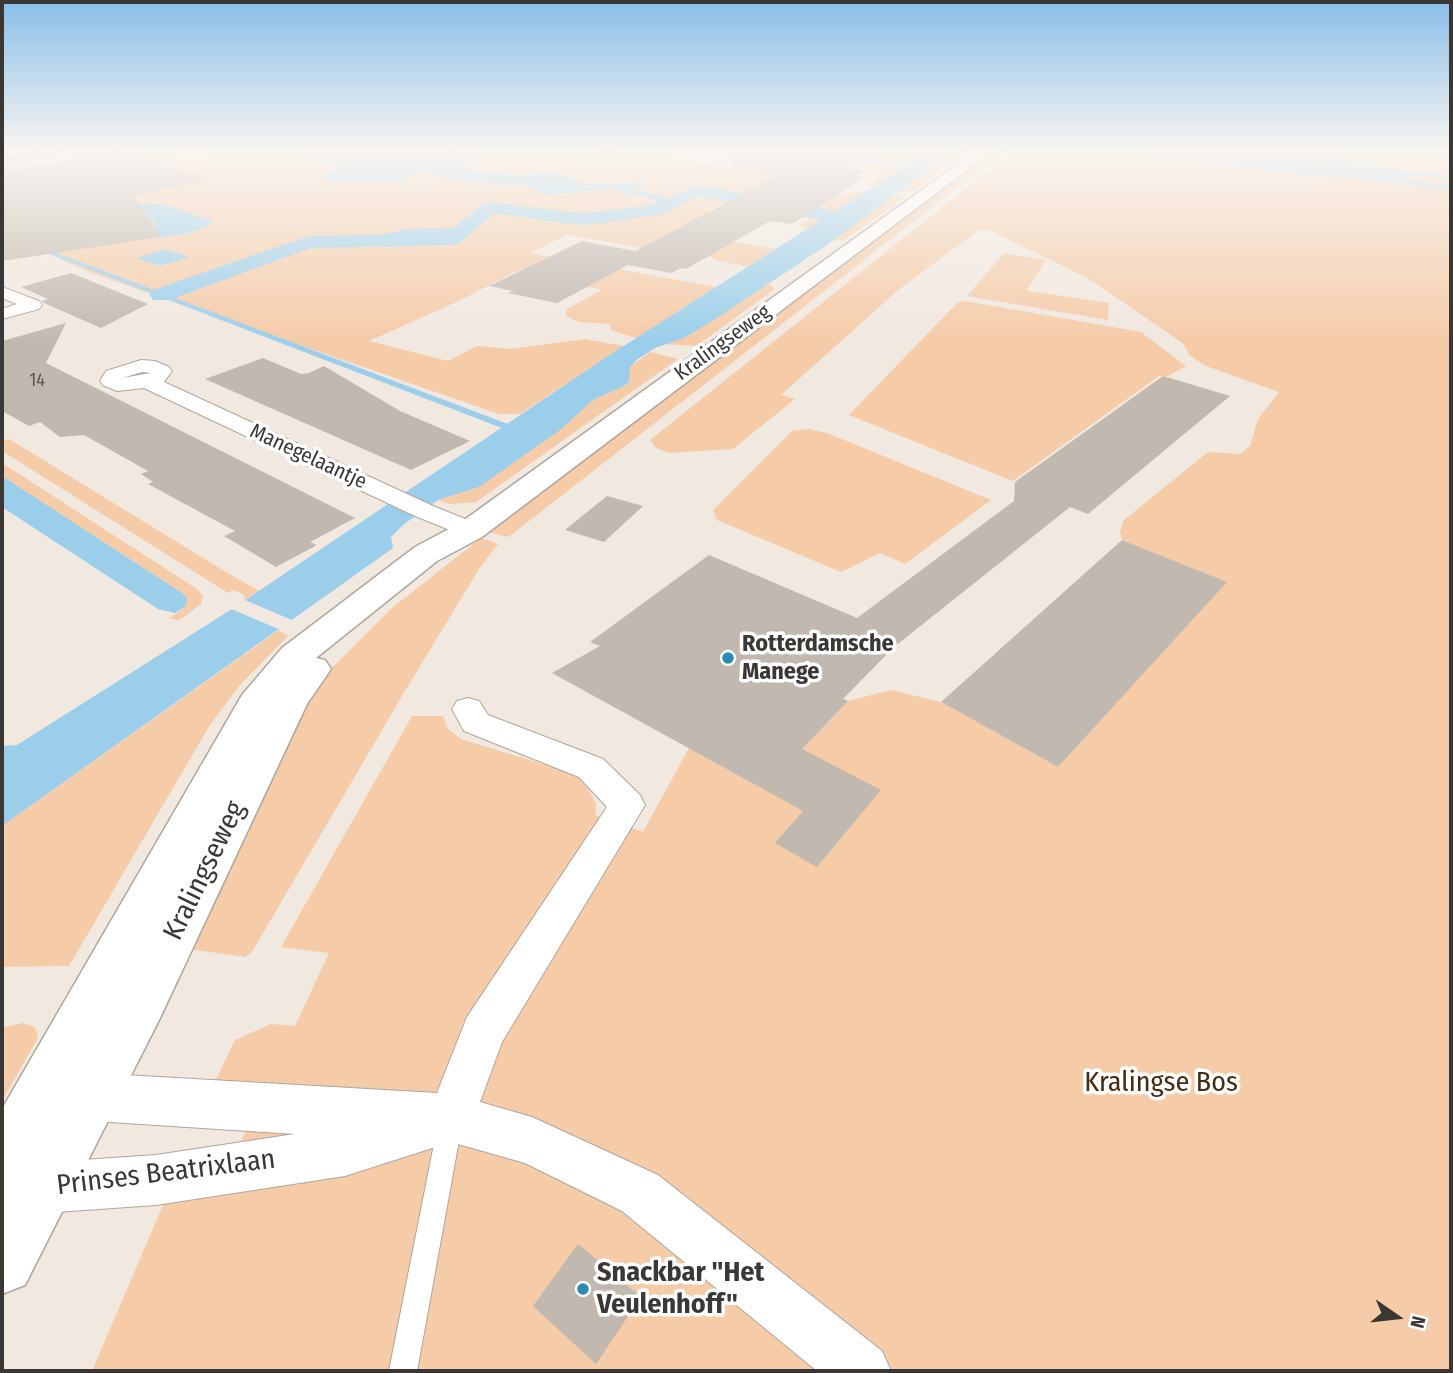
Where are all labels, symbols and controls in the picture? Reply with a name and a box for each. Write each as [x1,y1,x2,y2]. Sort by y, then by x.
street label: Kralingseweg [670,300,776,386]
house number: 14 [29,370,45,392]
street label: Manegelaantje [246,419,370,495]
place label: Rotterdamsche Manege [742,630,894,686]
marker: Rotterdamsche Manege [720,650,736,666]
street label: Kralingseweg [157,796,253,946]
park label: Kralingse Bos [1084,1066,1238,1100]
street label: Prinses Beatrixlaan [55,1143,277,1203]
place label: Snackbar "Het Veulenhoff" [597,1256,764,1322]
marker: Snackbar "Het Veulenhoff" [575,1281,591,1297]
north arrow [1362,1282,1432,1352]
text: N [1405,1314,1430,1331]

